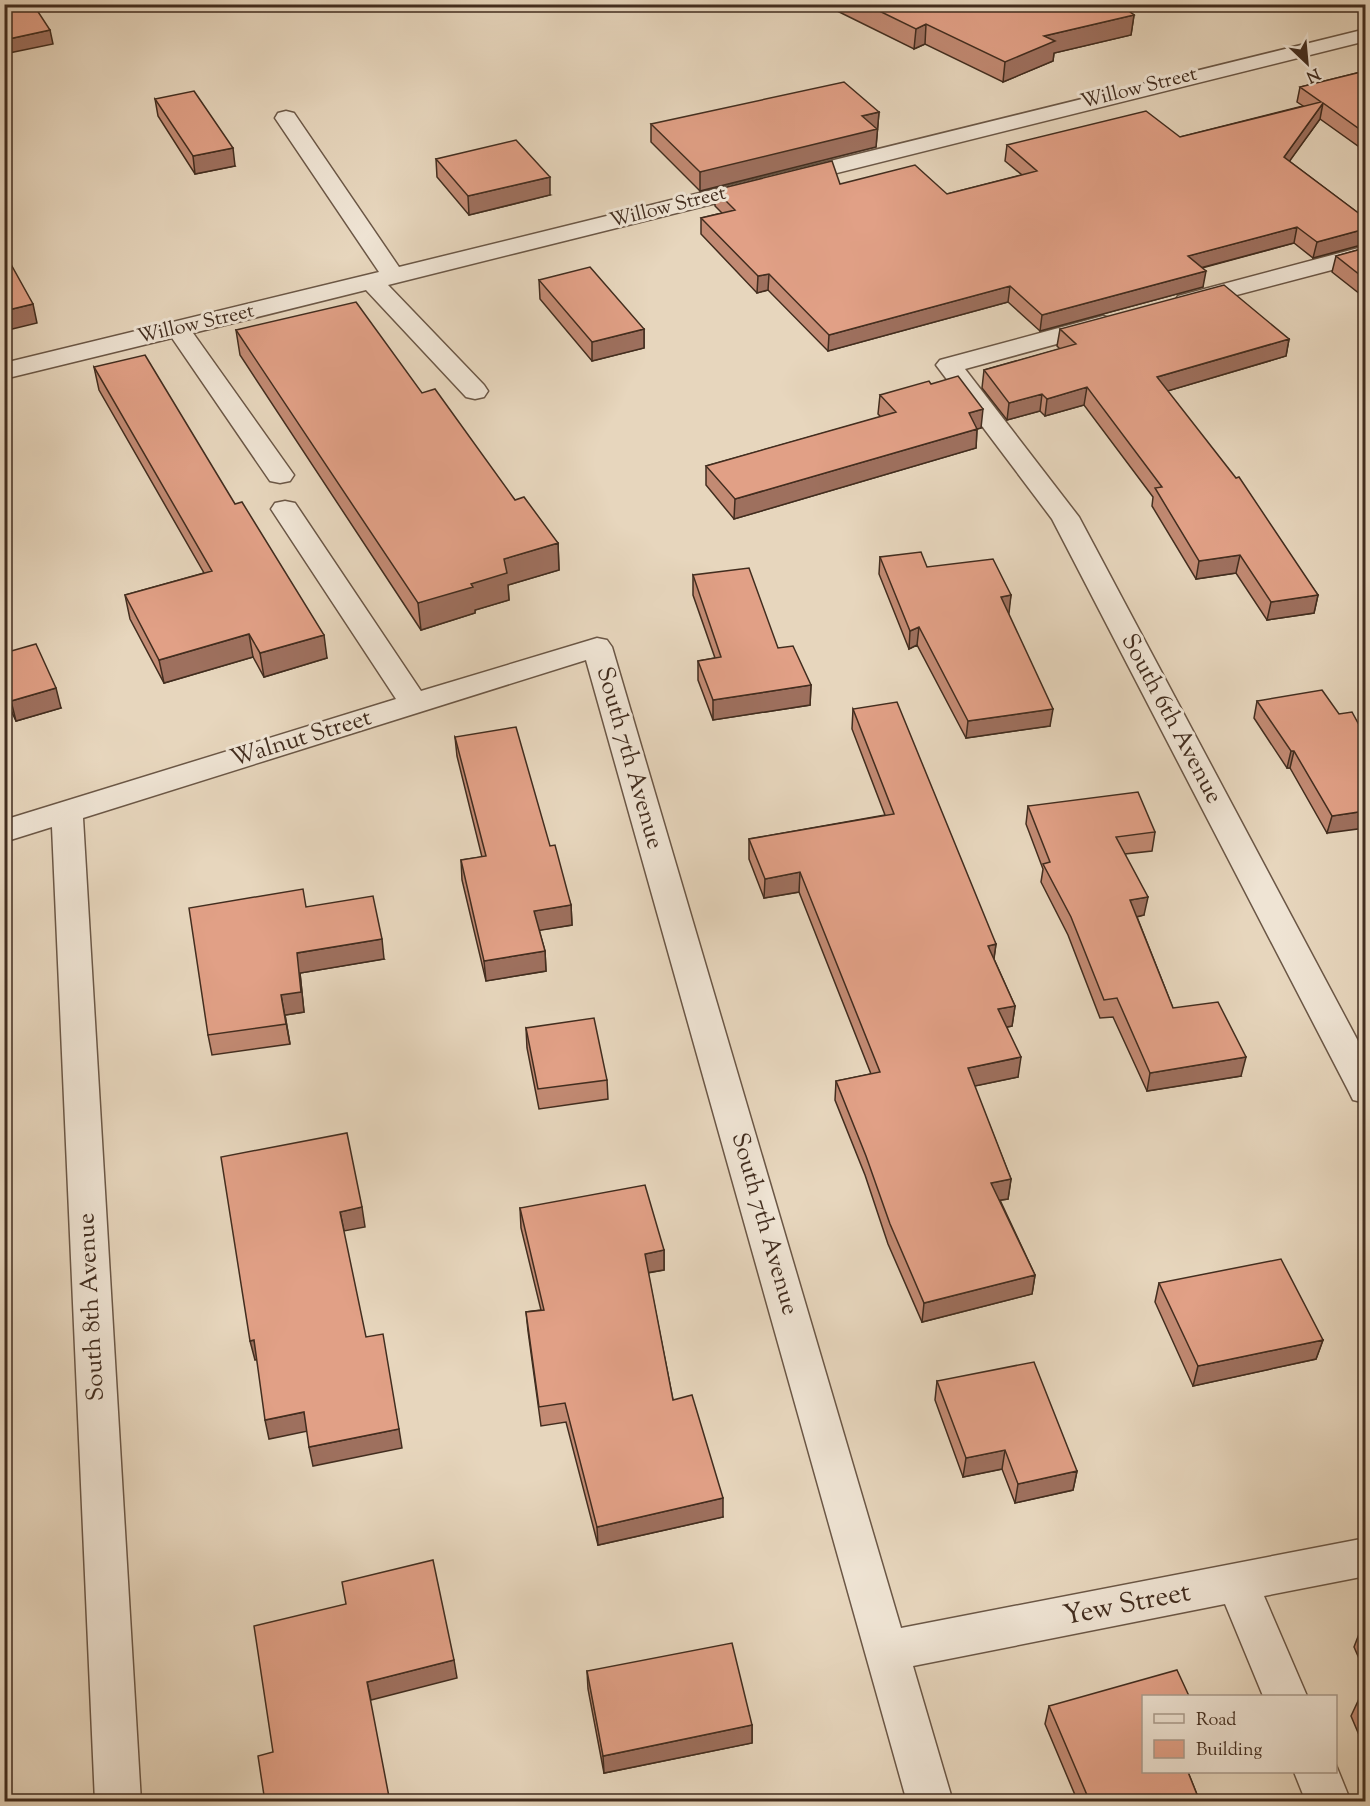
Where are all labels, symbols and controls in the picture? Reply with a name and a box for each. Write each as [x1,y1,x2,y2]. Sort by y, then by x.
north arrow [1277,33,1337,93]
street label: Willow Street [1078,61,1200,117]
text: N [1301,61,1323,87]
street label: Willow Street [607,180,729,236]
street label: Willow Street [135,297,257,353]
street label: South 6th Avenue [1112,628,1230,810]
street label: South 7th Avenue [587,663,671,853]
street label: Walnut Street [226,701,376,777]
street label: South 7th Avenue [722,1129,806,1319]
street label: South 8th Avenue [70,1212,114,1402]
street label: Yew Street [1060,1573,1195,1637]
legend [1142,1695,1337,1773]
text: Road [1196,1708,1236,1734]
text: Building [1196,1738,1262,1764]

